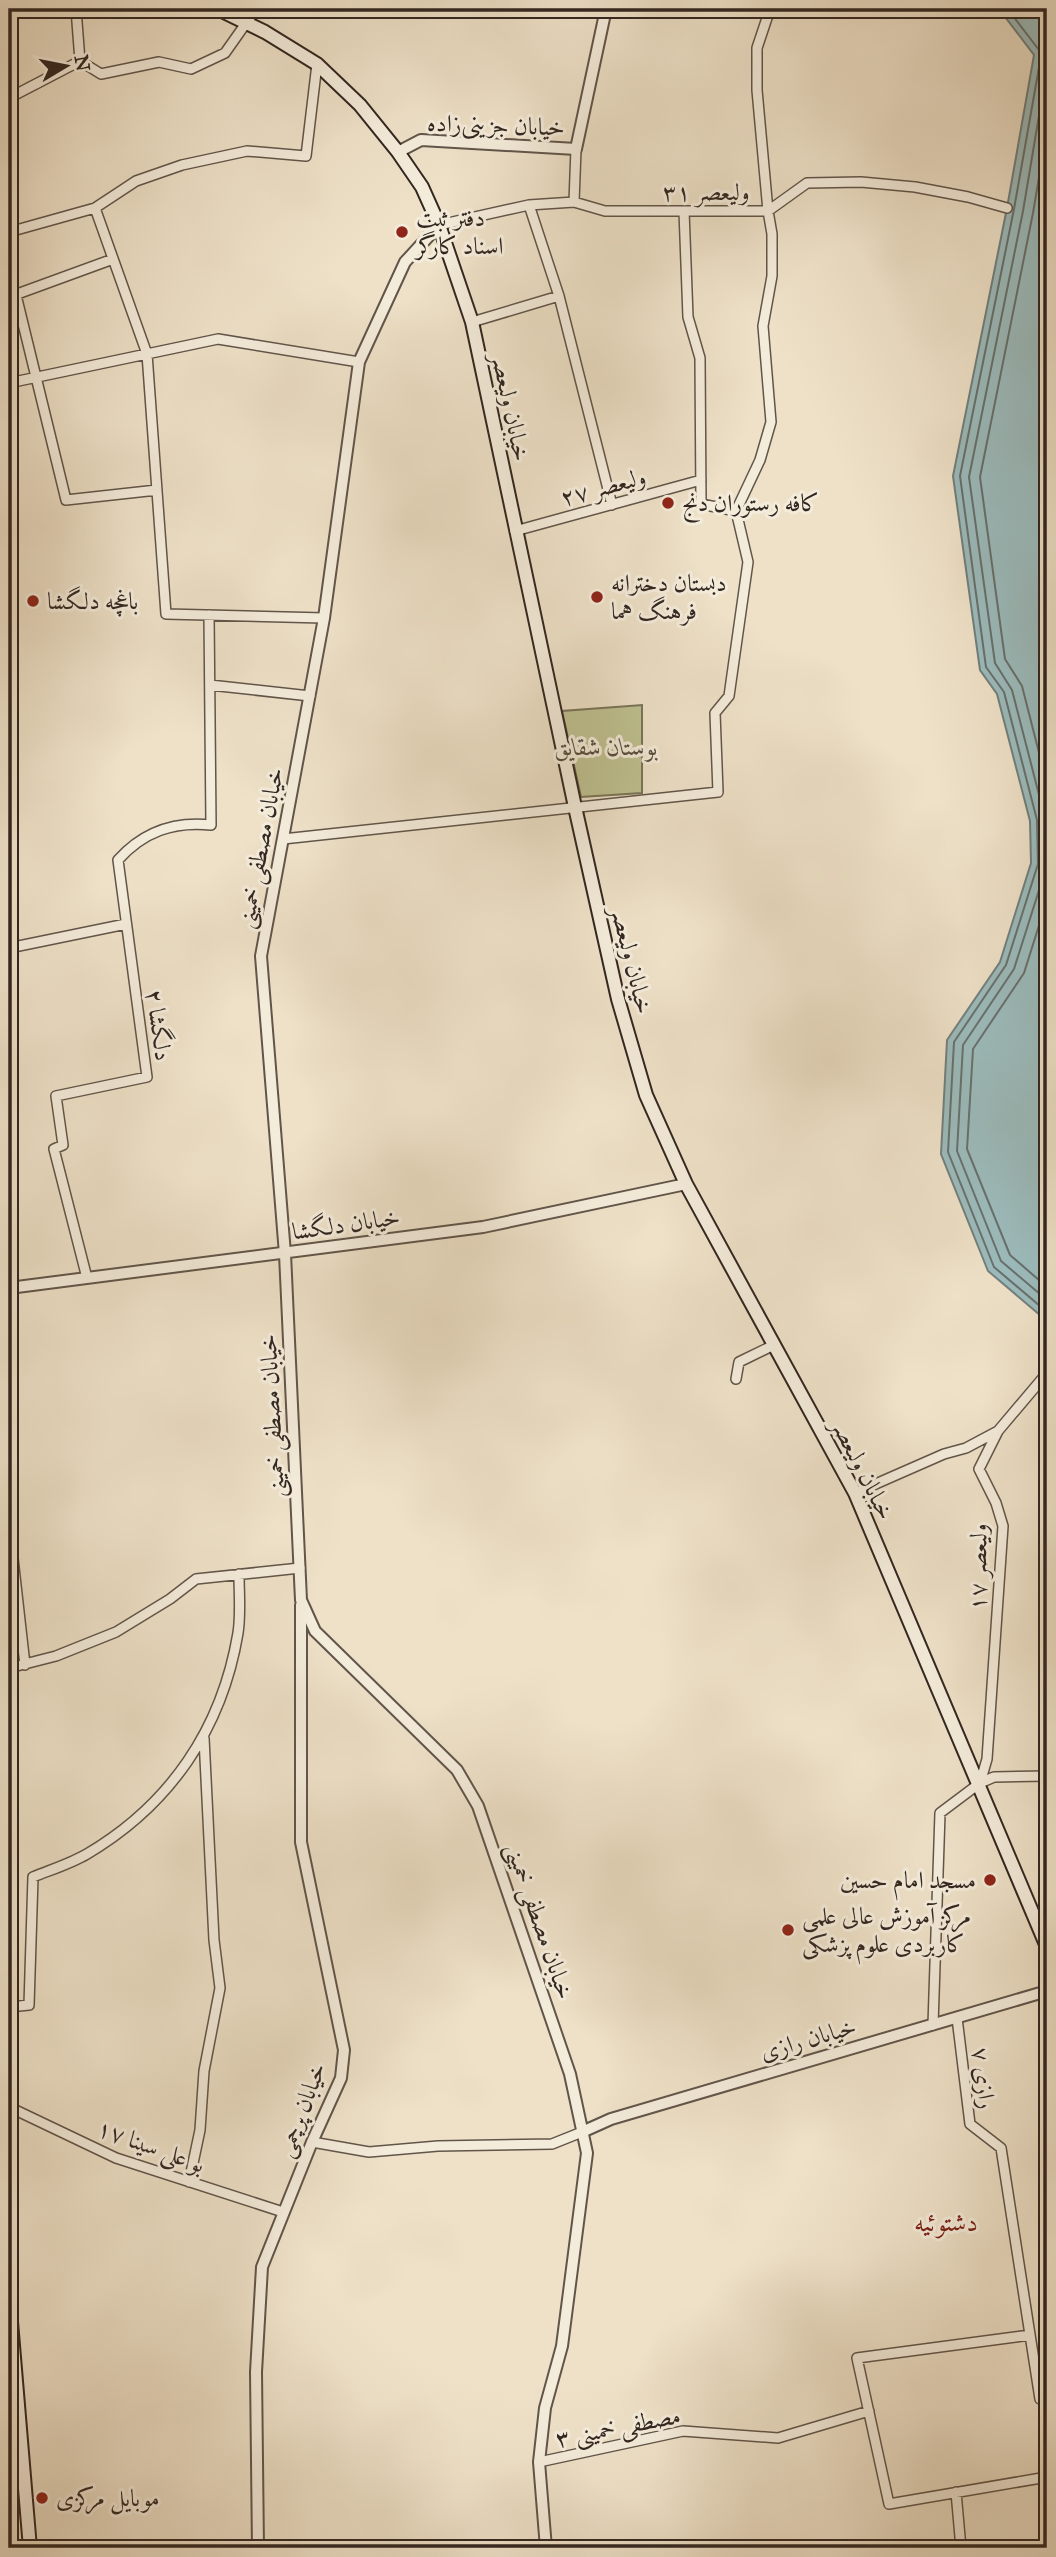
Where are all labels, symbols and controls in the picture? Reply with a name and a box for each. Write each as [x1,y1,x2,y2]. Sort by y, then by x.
north arrow [32,32,102,102]
text: N [70,53,95,73]
street label: خیابان جزینی‌زاده [427,108,565,143]
street label: ولیعصر ۳۱ [662,177,750,208]
place label: دفتر ثبت اسناد کارگر [413,203,504,261]
marker: دفتر ثبت اسناد کارگر [394,224,410,240]
street label: خیابان ولیعصر [483,347,537,464]
street label: ولیعصر ۲۷ [557,461,649,514]
place label: کافه رستوران دنج [682,488,819,523]
marker: کافه رستوران دنج [660,495,676,511]
place label: دبستان دخترانه فرهنگ هما [611,568,727,626]
place label: باغچه دلگشا [47,586,138,617]
marker: دبستان دخترانه فرهنگ هما [589,589,605,605]
marker: باغچه دلگشا [25,593,41,609]
park label: بوستان شقایق [554,732,658,762]
street label: خیابان مصطفی خمینی [230,765,292,932]
street label: خیابان ولیعصر [602,900,660,1017]
street label: دلگشا ۲ [139,987,179,1063]
street label: خیابان دلگشا [290,1202,402,1246]
street label: خیابان مصطفی خمینی [253,1333,293,1498]
street label: خیابان ولیعصر [822,1411,901,1525]
street label: ولیعصر ۱۷ [962,1523,995,1611]
street label: خیابان مصطفی خمینی [497,1839,581,2004]
place label: مسجد امام حسین [840,1865,976,1901]
marker: مسجد امام حسین [982,1872,998,1888]
place label: مرکز آموزش عالی علمی کاربردی علوم پزشکی [802,1901,971,1965]
marker: مرکز آموزش عالی علمی کاربردی علوم پزشکی [780,1922,796,1938]
street label: خیابان رازی [756,2011,860,2067]
street label: رازی ۷ [965,2045,1003,2111]
street label: خیابان پرچمی [269,2058,335,2162]
street label: بو علی سینا ۱۷ [92,2113,209,2181]
district label: دشتوئیه [914,2206,978,2239]
street label: مصطفی خمینی ۳ [553,2400,683,2456]
place label: موبایل مرکزی [56,2483,160,2515]
marker: موبایل مرکزی [34,2490,50,2506]

